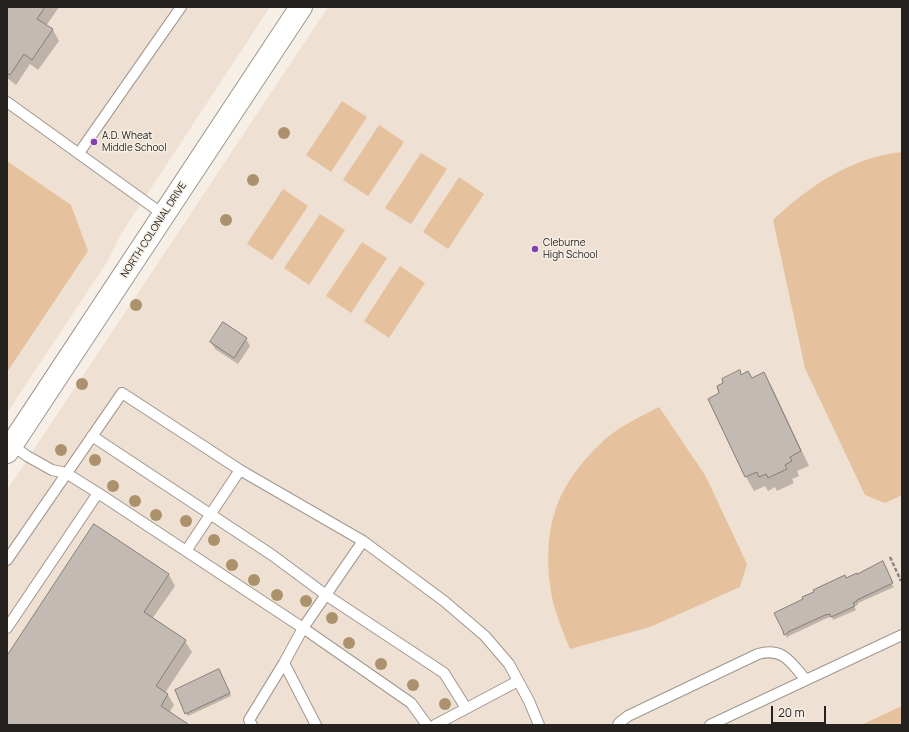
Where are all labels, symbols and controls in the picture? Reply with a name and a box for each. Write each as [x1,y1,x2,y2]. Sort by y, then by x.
place label: A.D. Wheat Middle School [102,130,167,154]
marker: A.D. Wheat Middle School [89,137,99,147]
street label: NORTH COLONIAL DRIVE [119,180,189,280]
place label: Cleburne High School [543,237,598,260]
marker: Cleburne High School [530,244,540,254]
scale bar [773,698,828,724]
text: 20 m [778,704,805,721]

